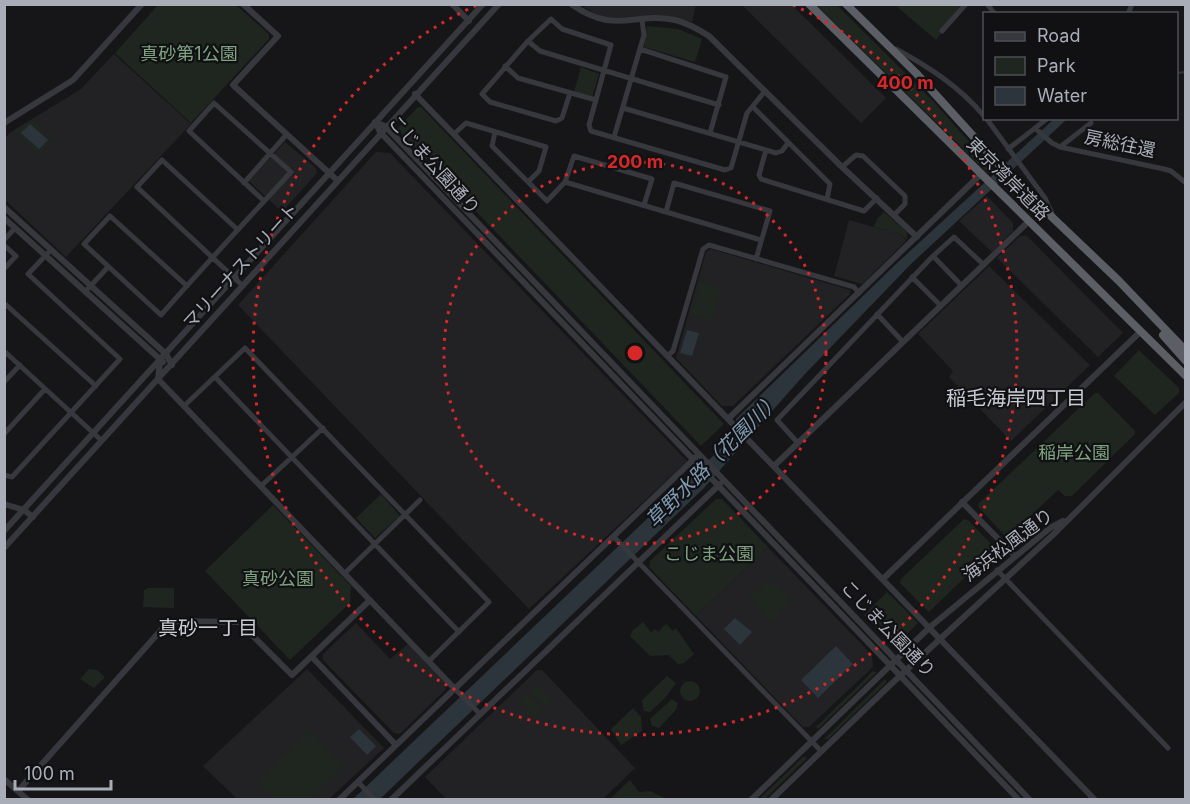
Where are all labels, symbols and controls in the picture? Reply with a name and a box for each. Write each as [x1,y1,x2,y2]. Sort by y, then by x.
legend [983,12,1178,120]
text: Road [1037,25,1080,46]
park label: 真砂第1公園 [140,43,238,64]
text: Park [1037,55,1076,76]
text: 400 m [876,72,934,93]
text: Water [1037,85,1087,106]
street label: こじま公園通り [384,111,484,219]
street label: 房総往還 [1083,126,1158,161]
street label: 東京湾岸道路 [963,133,1054,224]
text: 200 m [607,151,663,172]
street label: マリーナストリート [179,198,303,333]
centre of rings [625,343,645,363]
district label: 稲毛海岸四丁目 [946,386,1086,410]
water label: 草野水路（花園川） [641,388,785,532]
park label: 稲岸公園 [1038,442,1110,463]
street label: 海浜松風通り [958,504,1057,585]
park label: こじま公園 [664,543,754,564]
park label: 真砂公園 [242,568,314,589]
street label: こじま公園通り [837,576,940,681]
district label: 真砂一丁目 [158,616,258,640]
scale bar [15,753,111,791]
text: 100 m [24,763,75,784]

